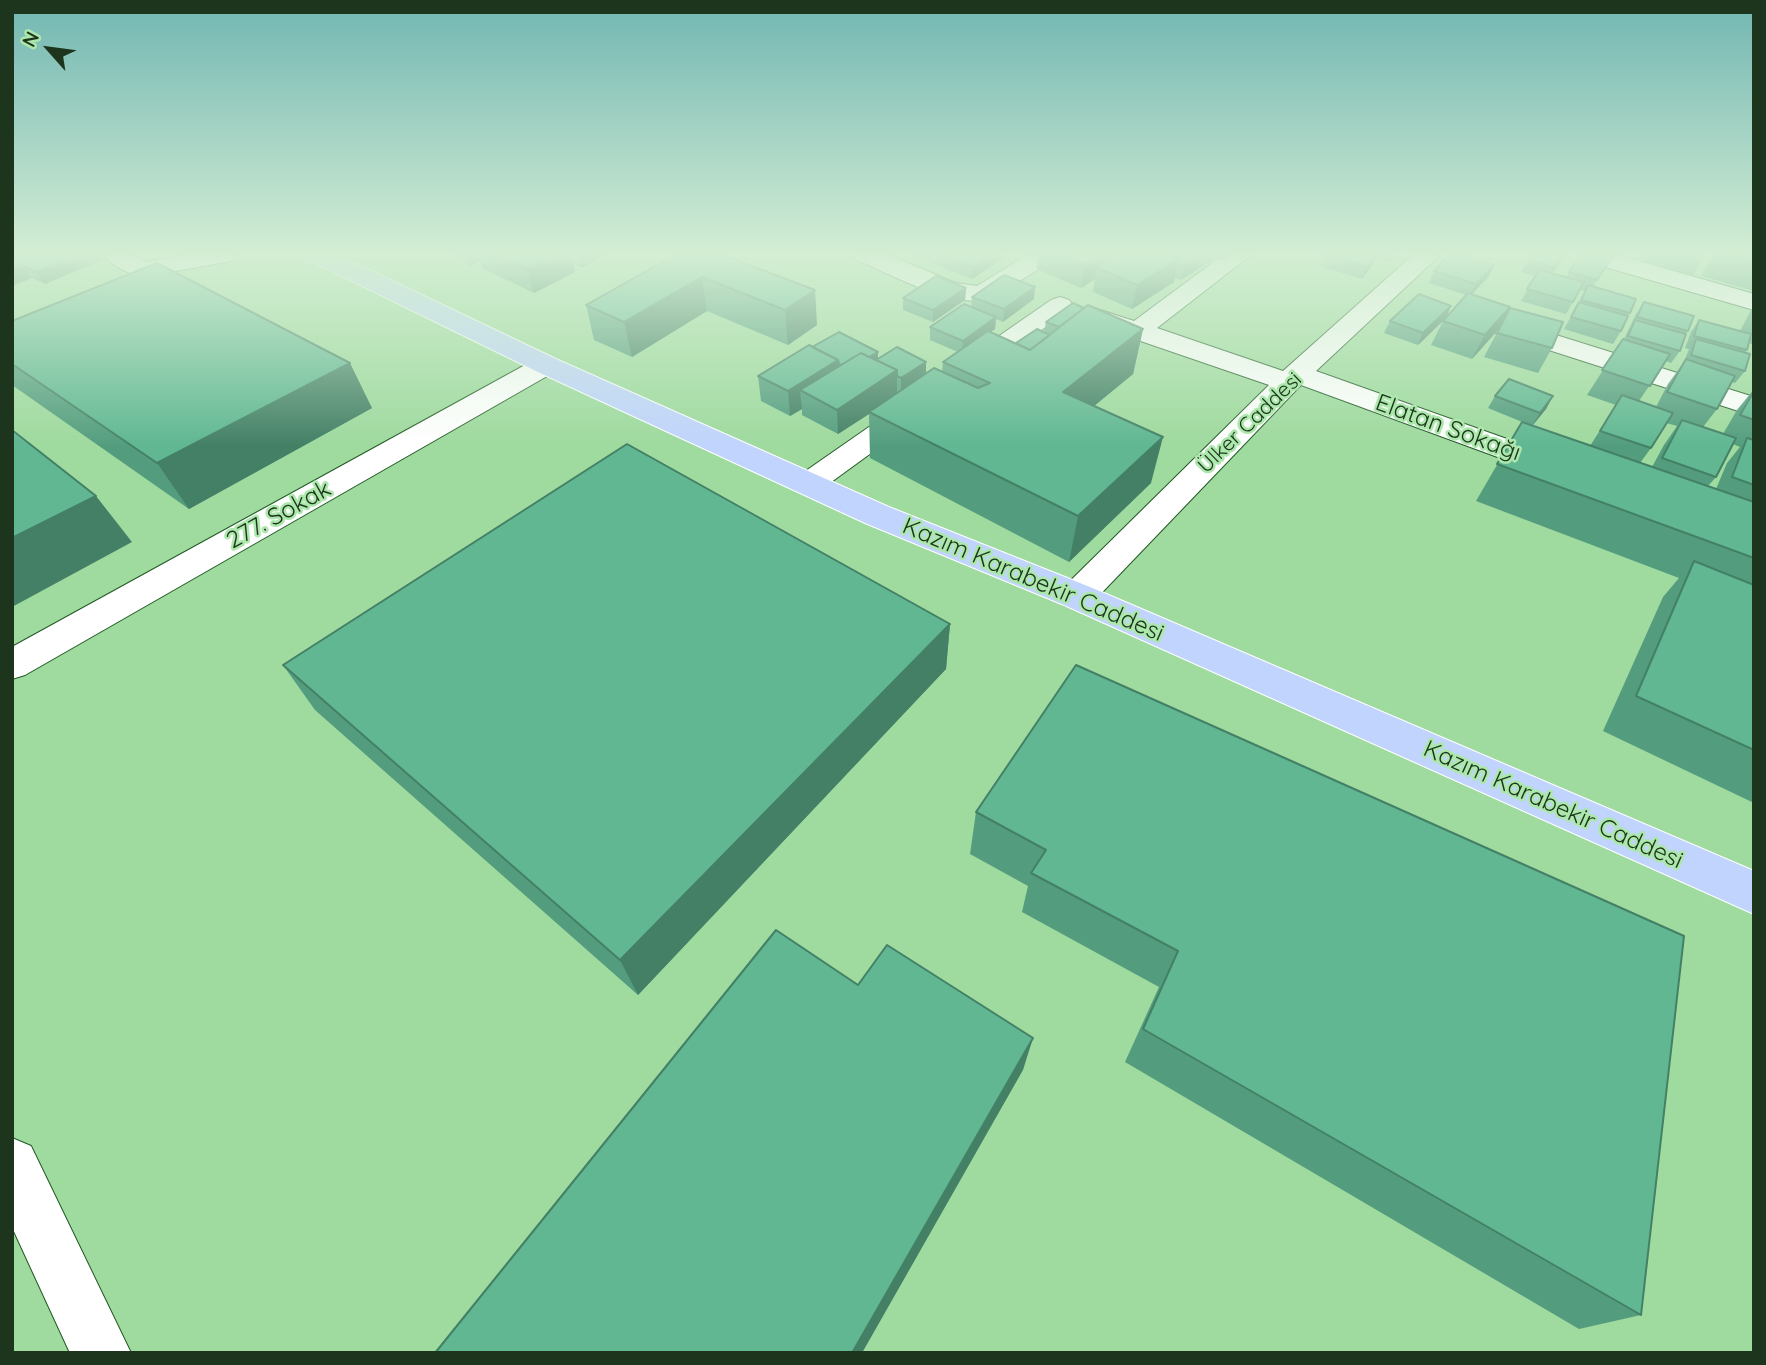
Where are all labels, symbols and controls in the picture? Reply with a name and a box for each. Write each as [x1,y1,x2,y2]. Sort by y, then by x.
north arrow [14,14,84,84]
text: N [17,27,44,51]
street label: Ülker Caddesi [1193,367,1307,479]
street label: Elatan Sokağı [1372,388,1524,468]
street label: 277. Sokak [222,475,336,555]
street label: Kazım Karabekir Caddesi [898,512,1168,648]
street label: Kazım Karabekir Caddesi [1419,735,1687,875]

